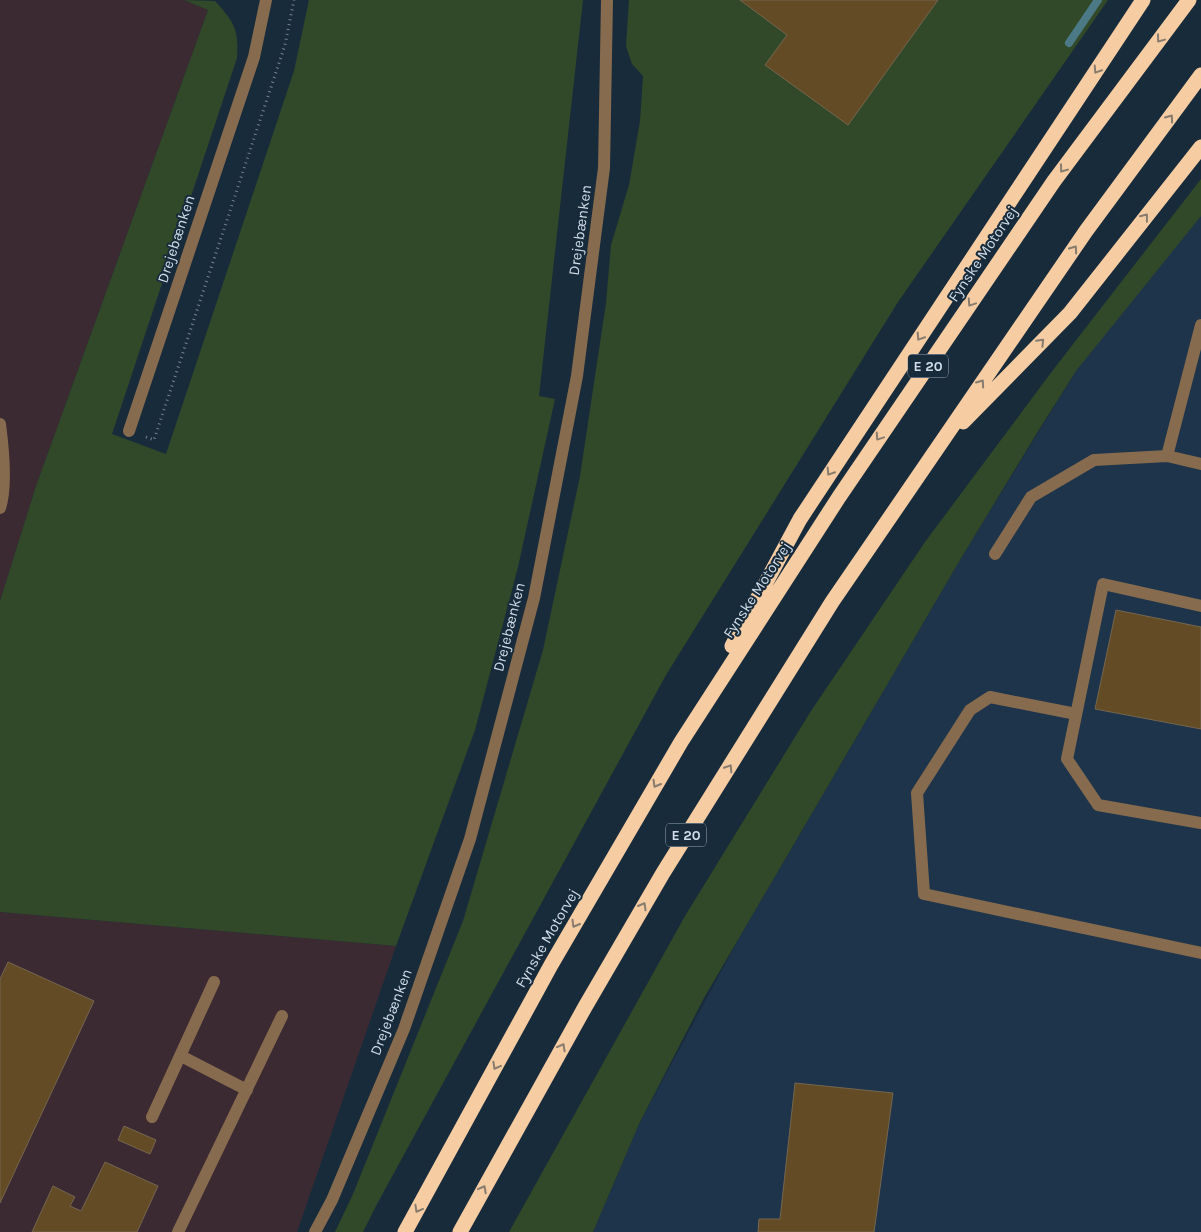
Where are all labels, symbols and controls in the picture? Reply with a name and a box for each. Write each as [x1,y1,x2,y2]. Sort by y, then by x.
one-way arrow [1157,33,1166,43]
one-way arrow [1094,64,1103,74]
one-way arrow [1164,115,1172,124]
one-way arrow [1060,163,1069,173]
street label: Drejebænken [565,184,595,276]
street label: Drejebænken [153,193,199,285]
street label: Fynske Motorvej [944,203,1022,305]
one-way arrow [1140,214,1148,223]
one-way arrow [1068,245,1077,255]
one-way arrow [968,297,977,307]
one-way arrow [917,331,926,340]
one-way arrow [1036,339,1045,348]
road number: E 20 [908,354,948,378]
one-way arrow [975,379,984,389]
one-way arrow [876,432,885,441]
one-way arrow [827,467,837,476]
street label: Fynske Motorvej [719,538,795,642]
street label: Drejebænken [489,581,529,673]
one-way arrow [722,764,732,773]
one-way arrow [653,778,663,787]
road number: E 20 [666,824,706,846]
street label: Fynske Motorvej [511,885,583,991]
one-way arrow [637,903,647,912]
one-way arrow [571,919,581,928]
street label: Drejebænken [366,966,416,1058]
one-way arrow [556,1043,566,1052]
one-way arrow [492,1061,502,1070]
one-way arrow [477,1185,487,1194]
one-way arrow [414,1204,424,1213]

